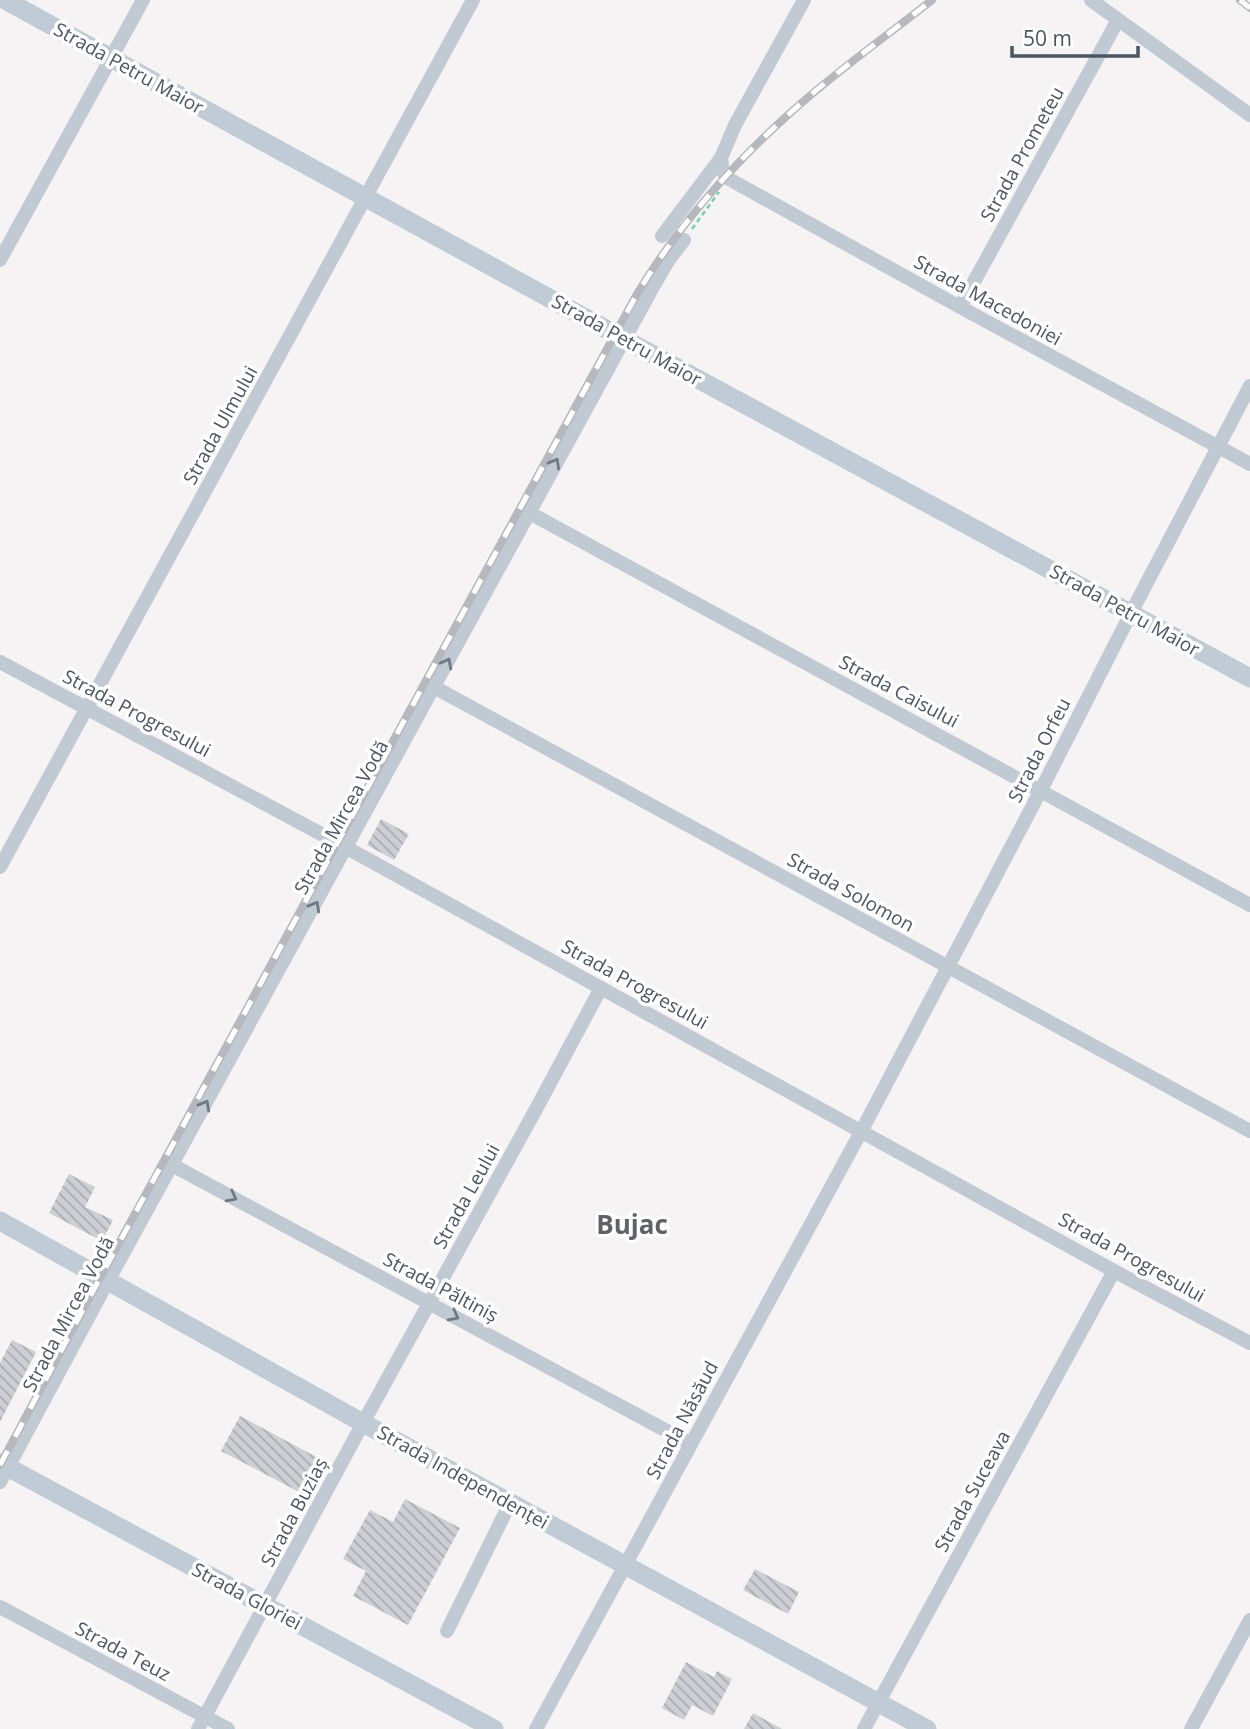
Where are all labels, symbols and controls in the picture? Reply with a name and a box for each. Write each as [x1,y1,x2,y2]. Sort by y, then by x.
scale bar [1012,14,1138,58]
street label: Strada Petru Maior [49,16,209,120]
text: 50 m [1023,24,1072,52]
street label: Strada Prometeu [974,82,1070,226]
street label: Strada Macedoniei [910,249,1066,351]
street label: Strada Petru Maior [547,288,707,392]
street label: Strada Ulmului [177,361,263,489]
one-way arrow [547,457,560,470]
street label: Strada Petru Maior [1045,558,1205,662]
street label: Strada Caisului [835,649,963,733]
one-way arrow [439,658,452,670]
street label: Strada Progresului [59,663,215,763]
street label: Strada Orfeu [1002,693,1076,807]
street label: Strada Mircea Vodă [288,735,394,899]
street label: Strada Solomon [783,846,919,938]
one-way arrow [307,900,320,913]
street label: Strada Progresului [557,933,713,1035]
one-way arrow [197,1100,210,1112]
street label: Strada Leului [426,1139,506,1253]
one-way arrow [225,1189,237,1202]
district label: Bujac [596,1206,668,1242]
street label: Strada Progresului [1054,1206,1210,1308]
street label: Strada Mircea Vodă [16,1232,120,1396]
street label: Strada Păltiniș [379,1246,503,1328]
one-way arrow [447,1308,459,1322]
street label: Strada Năsăud [640,1356,724,1484]
street label: Strada Independenței [373,1419,553,1535]
street label: Strada Suceava [928,1426,1016,1556]
street label: Strada Buziaș [254,1453,334,1571]
street label: Strada Gloriei [188,1556,306,1636]
street label: Strada Teuz [71,1615,175,1687]

